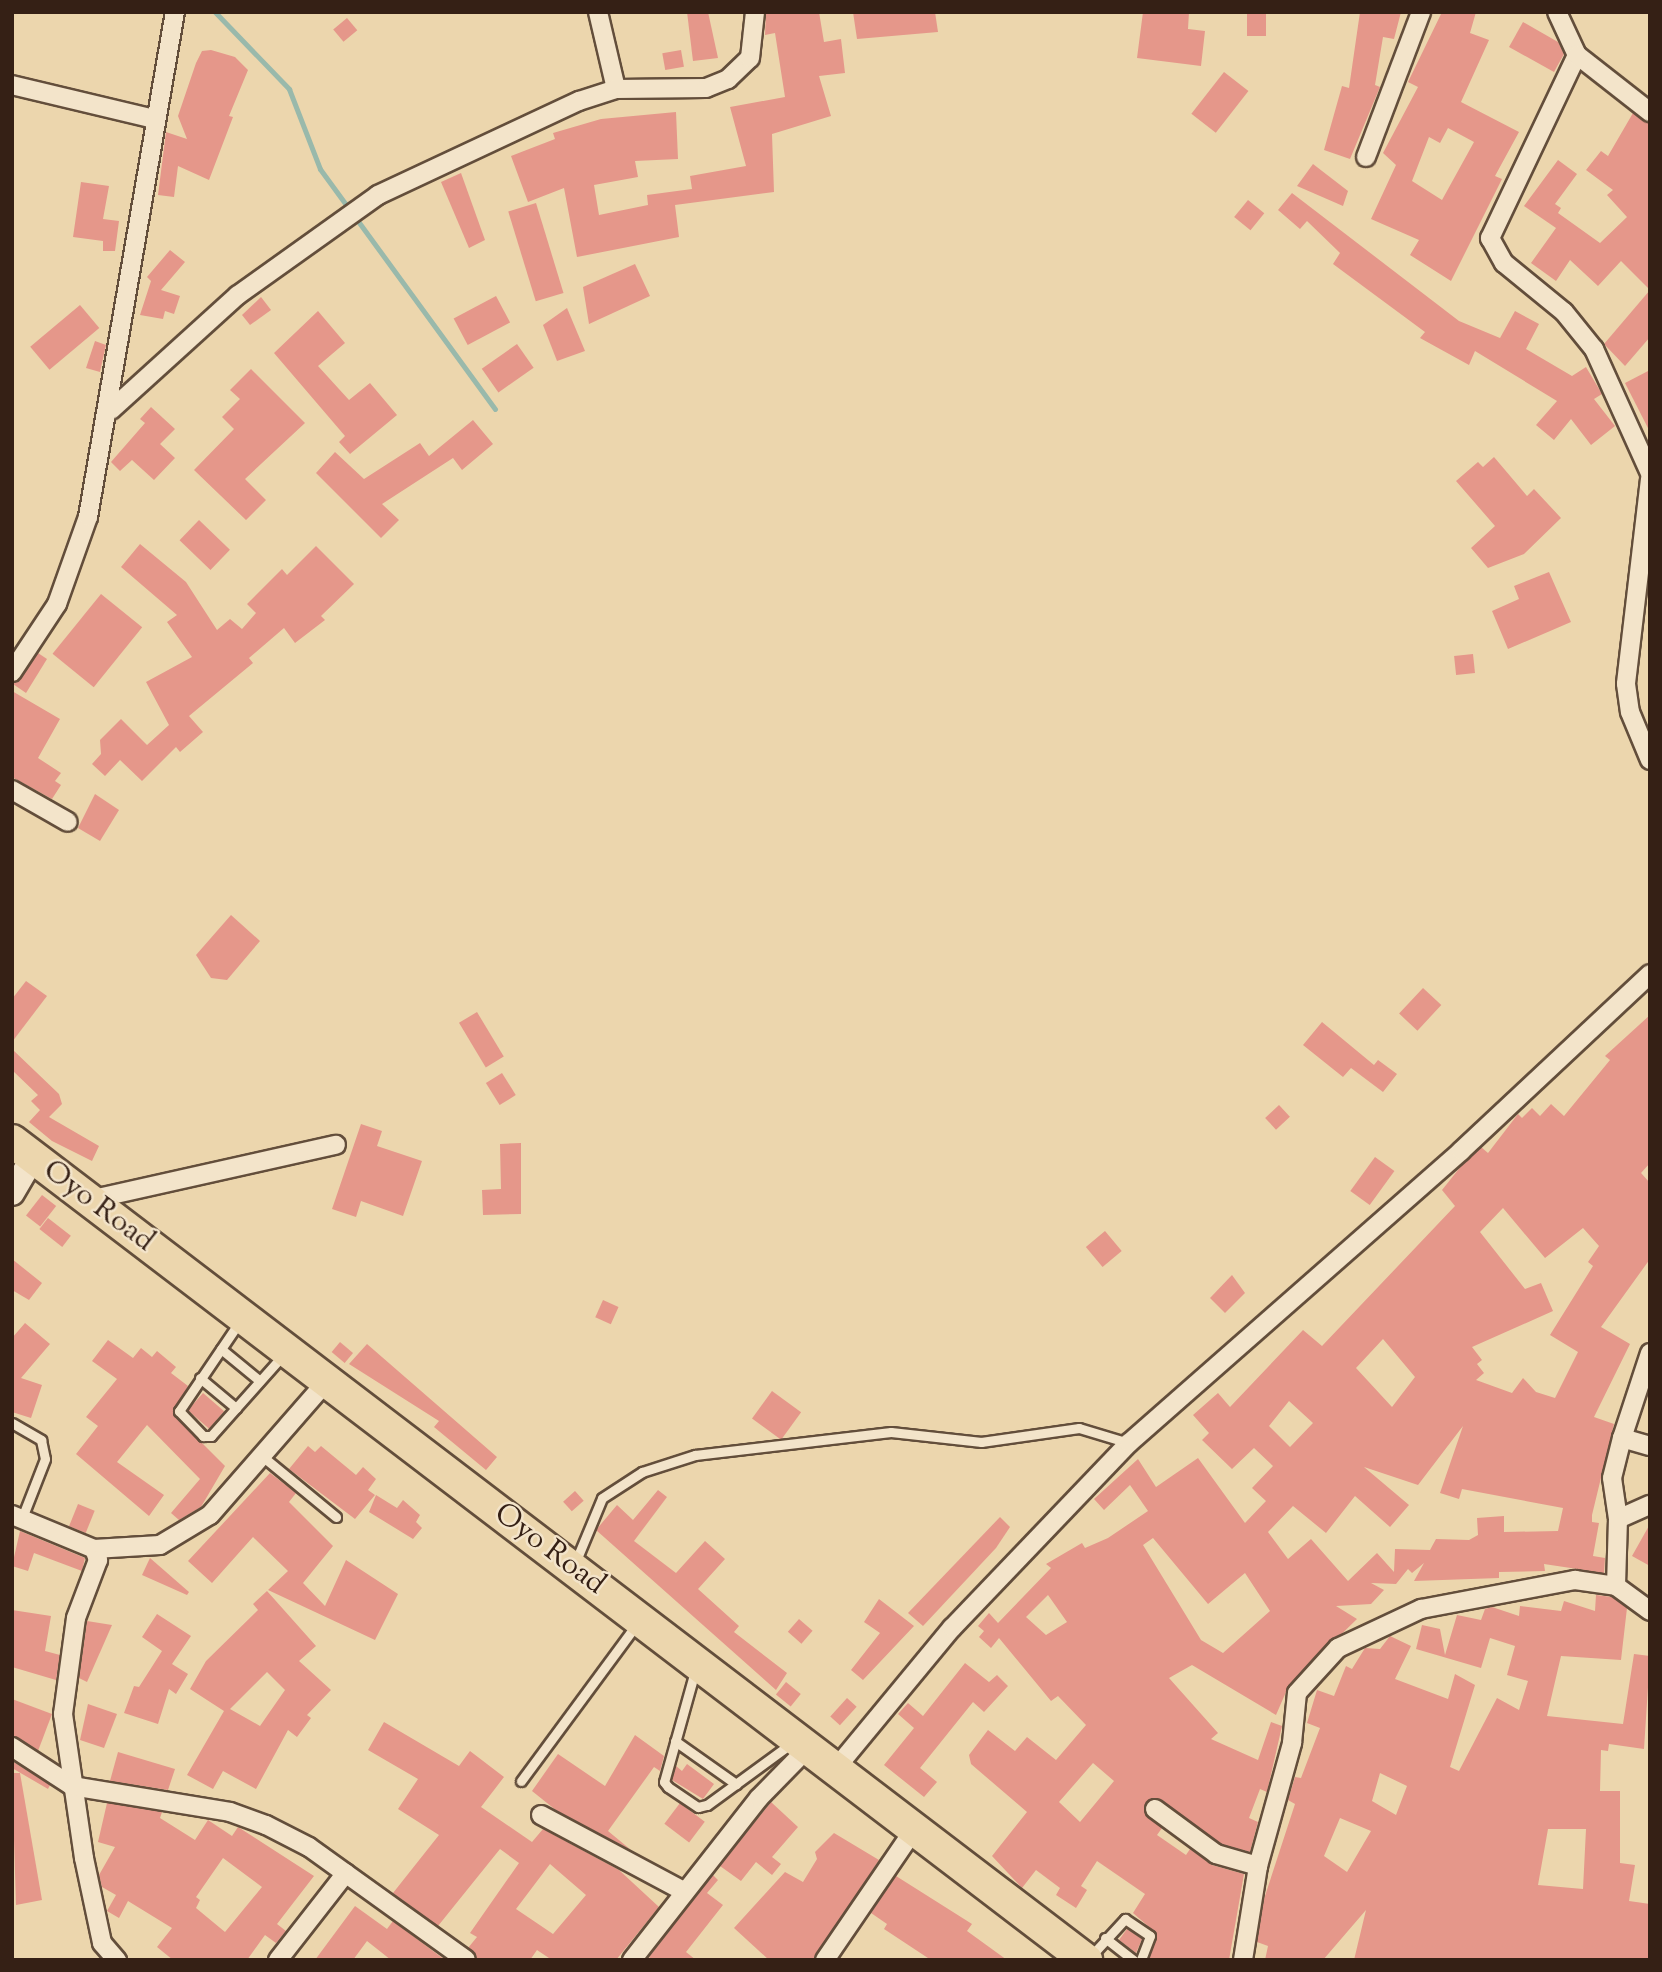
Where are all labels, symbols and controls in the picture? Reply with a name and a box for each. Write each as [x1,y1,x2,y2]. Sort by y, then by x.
street label: Oyo Road [35,1153,161,1261]
street label: Oyo Road [486,1496,612,1604]

